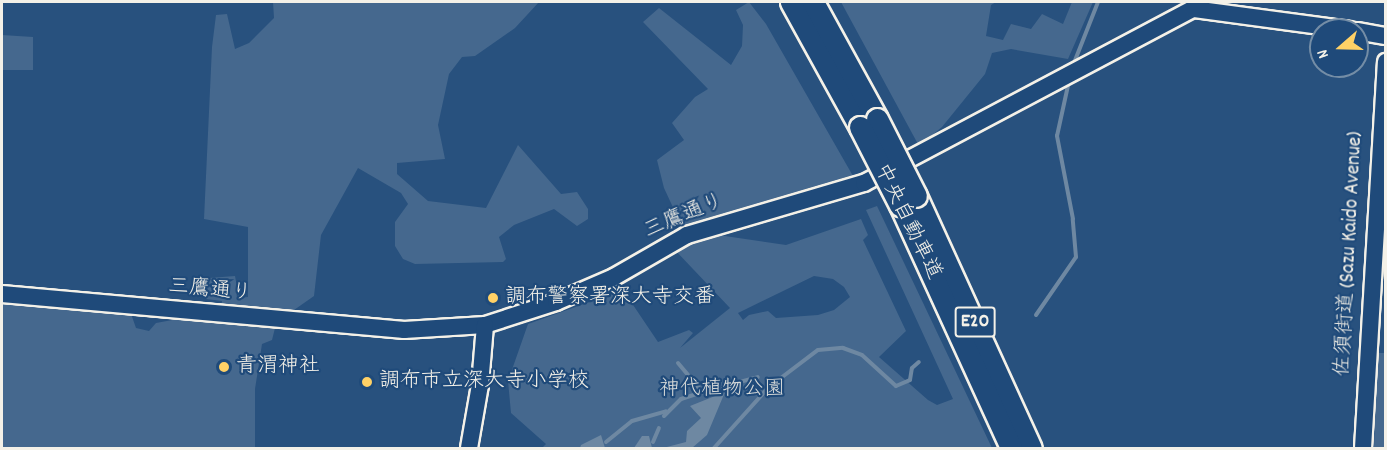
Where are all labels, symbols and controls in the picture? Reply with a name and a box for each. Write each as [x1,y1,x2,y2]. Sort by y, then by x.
north arrow [1309,18,1369,78]
text: N [1311,46,1336,61]
street label: 佐須街道 (Sazu Kaido Avenue) [1331,131,1369,377]
street label: 中央自動車道 [868,160,946,284]
street label: 三鷹通り [640,189,728,245]
street label: 三鷹通り [167,275,253,307]
place label: 調布警察署深大寺交番 [505,285,715,311]
marker: 調布警察署深大寺交番 [486,291,500,305]
road number: E20 [954,305,996,339]
place label: 青渭神社 [236,354,320,380]
marker: 青渭神社 [217,360,231,374]
place label: 調布市立深大寺小学校 [379,369,589,395]
marker: 調布市立深大寺小学校 [360,375,374,389]
park label: 神代植物公園 [659,377,785,403]

